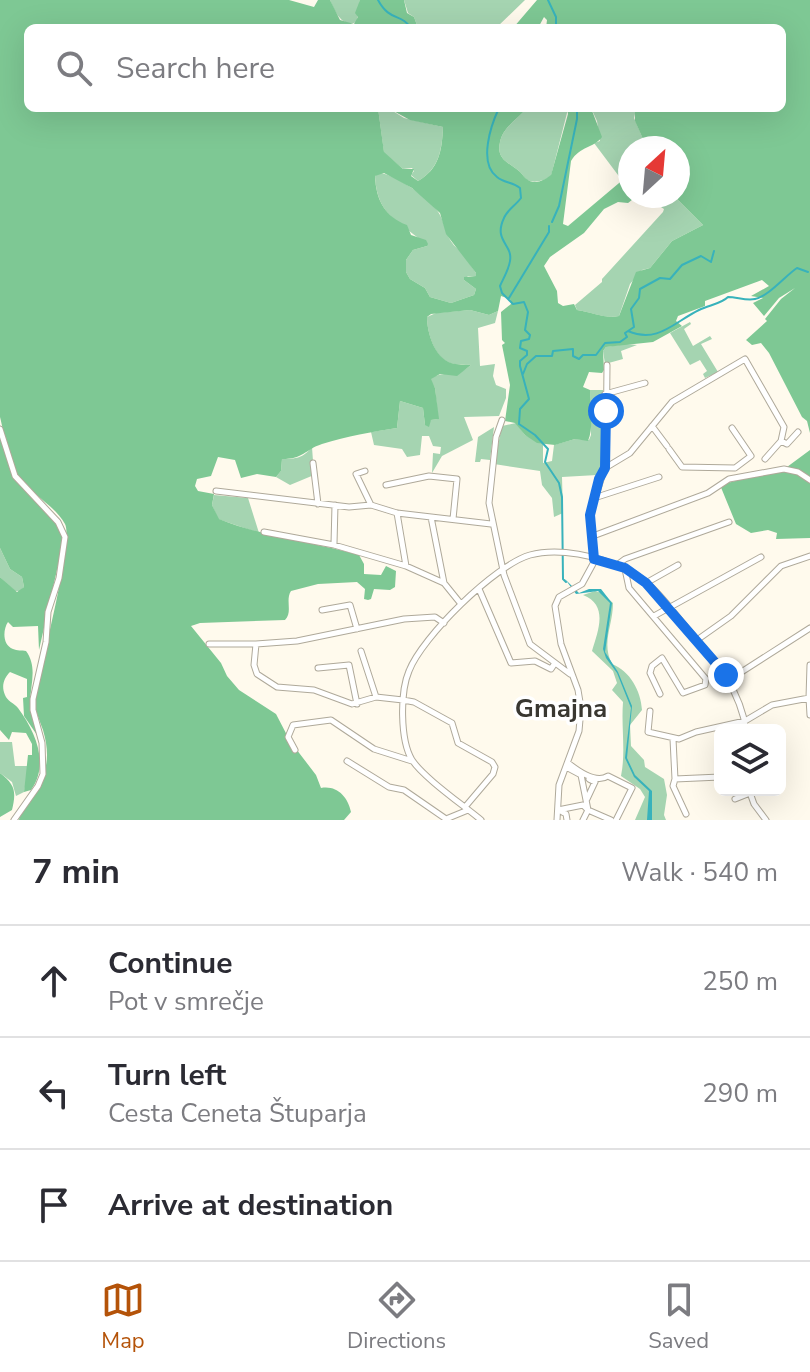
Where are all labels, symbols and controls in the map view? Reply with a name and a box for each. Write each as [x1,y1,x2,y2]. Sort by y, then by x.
search box [24,24,786,112]
icon: search [52,46,96,90]
text: Search here [116,48,275,89]
north arrow [618,136,690,208]
route start [588,393,624,429]
route end [708,657,744,693]
district label: Gmajna [515,691,607,726]
map controls [714,724,786,796]
button: layers [714,724,786,796]
text: 7 min [32,849,120,895]
text: Walk · 540 m [621,855,778,890]
text: Continue [108,943,233,984]
icon: ahead [32,959,76,1003]
text: 250 m [702,964,778,999]
text: Pot v smrečje [108,984,264,1019]
text: Turn left [108,1055,226,1096]
icon: left [32,1071,76,1115]
text: 290 m [702,1076,778,1111]
text: Cesta Ceneta Štuparja [108,1096,367,1131]
icon: arrive [32,1183,76,1227]
text: Arrive at destination [108,1185,393,1226]
tab: Map [101,1278,145,1356]
tab: Directions [347,1278,446,1356]
tab: Saved [648,1278,709,1356]

